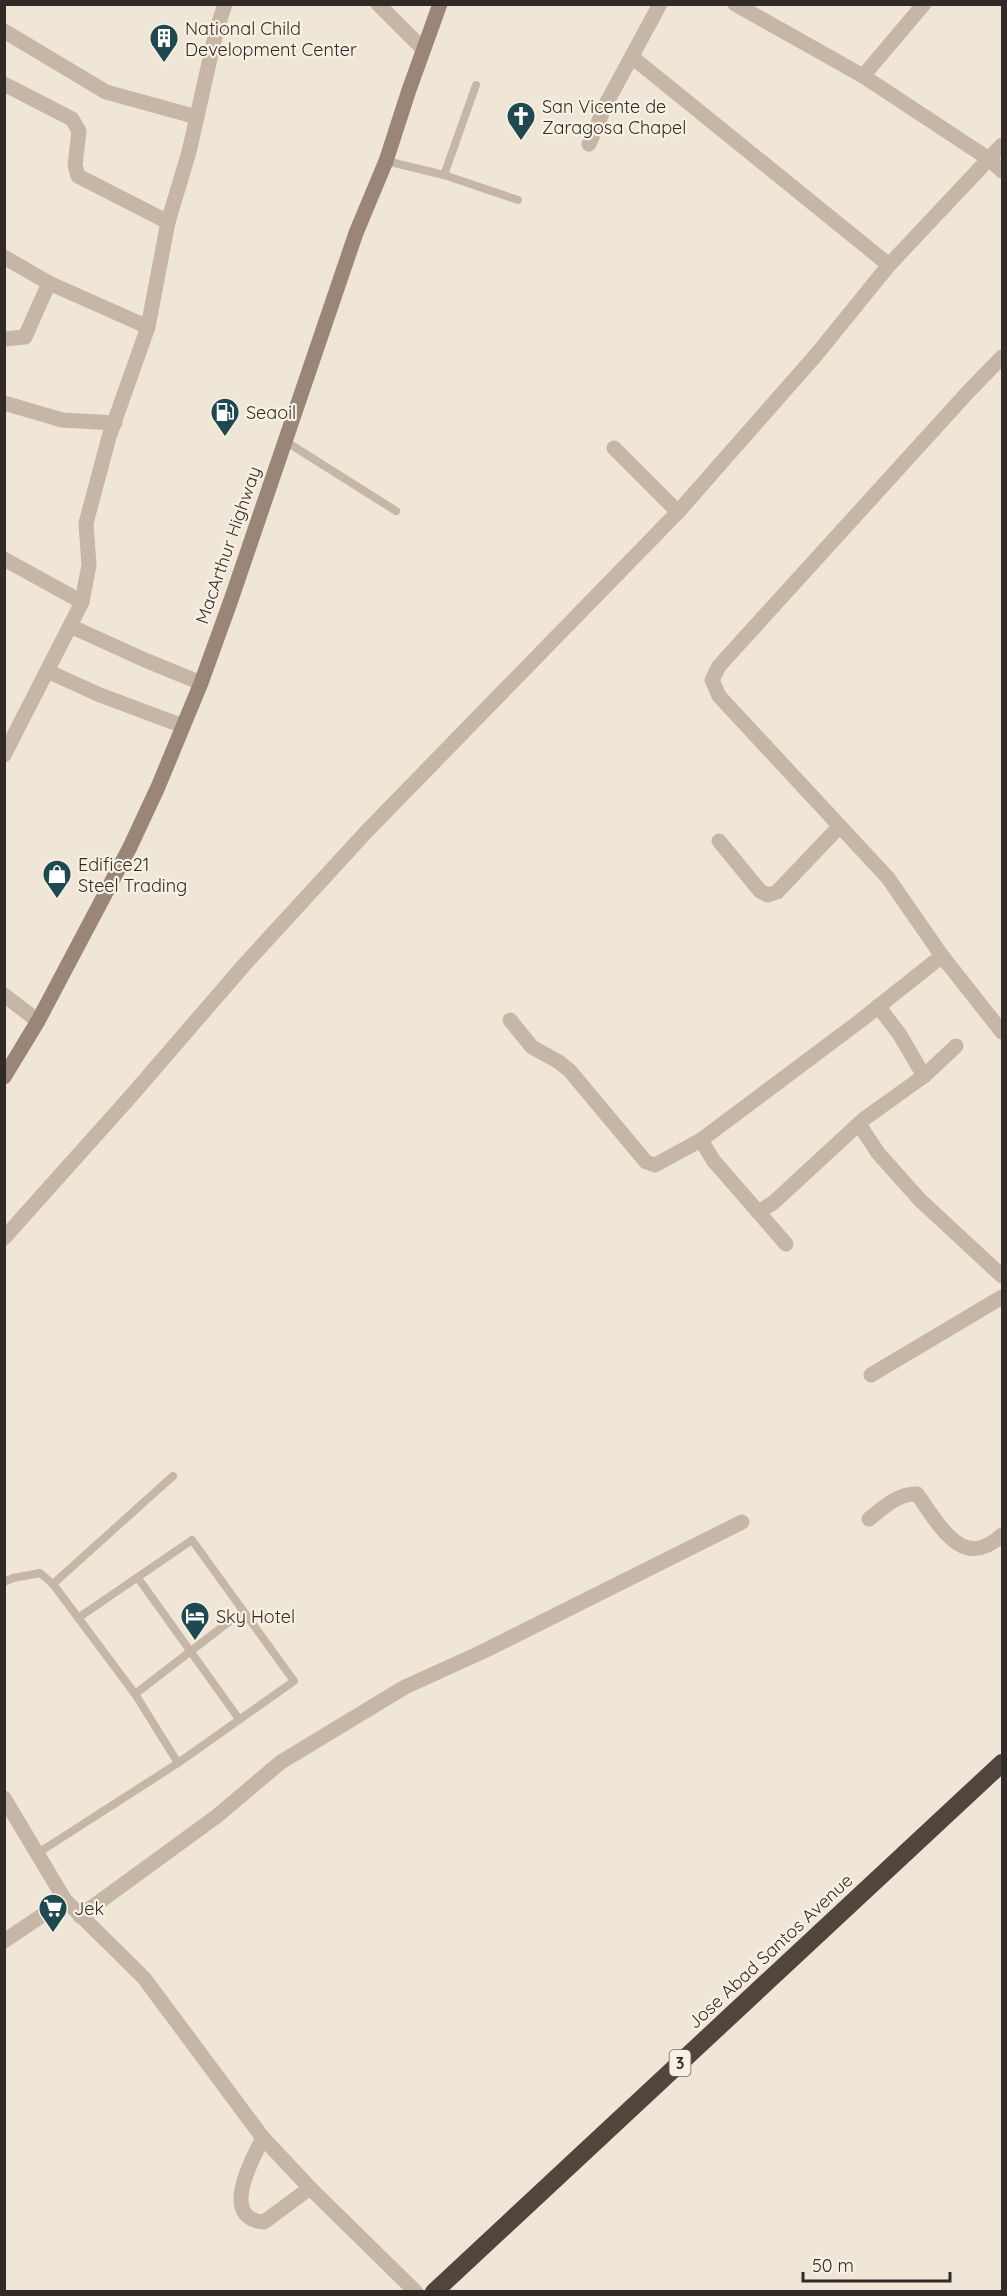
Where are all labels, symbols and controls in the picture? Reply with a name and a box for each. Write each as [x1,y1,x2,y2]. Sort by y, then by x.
place label: National Child Development Center [185,17,357,61]
building icon: National Child Development Center [148,22,180,64]
place label: San Vicente de Zaragosa Chapel [542,95,686,139]
church icon: San Vicente de Zaragosa Chapel [505,100,537,142]
fuel station icon: Seaoil [209,396,241,438]
place label: Seaoil [246,401,296,424]
street label: MacArthur Highway [190,463,266,627]
place label: Edifice21 Steel Trading [78,853,187,897]
shop icon: Edifice21 Steel Trading [41,858,73,900]
hotel icon: Sky Hotel [179,1600,211,1642]
place label: Sky Hotel [216,1605,295,1628]
street label: Jose Abad Santos Avenue [683,1869,857,2033]
supermarket icon: Jek [37,1892,69,1934]
place label: Jek [74,1897,104,1920]
road number: 3 [670,2050,690,2076]
scale bar [803,2245,950,2283]
text: 50 m [812,2254,854,2277]

